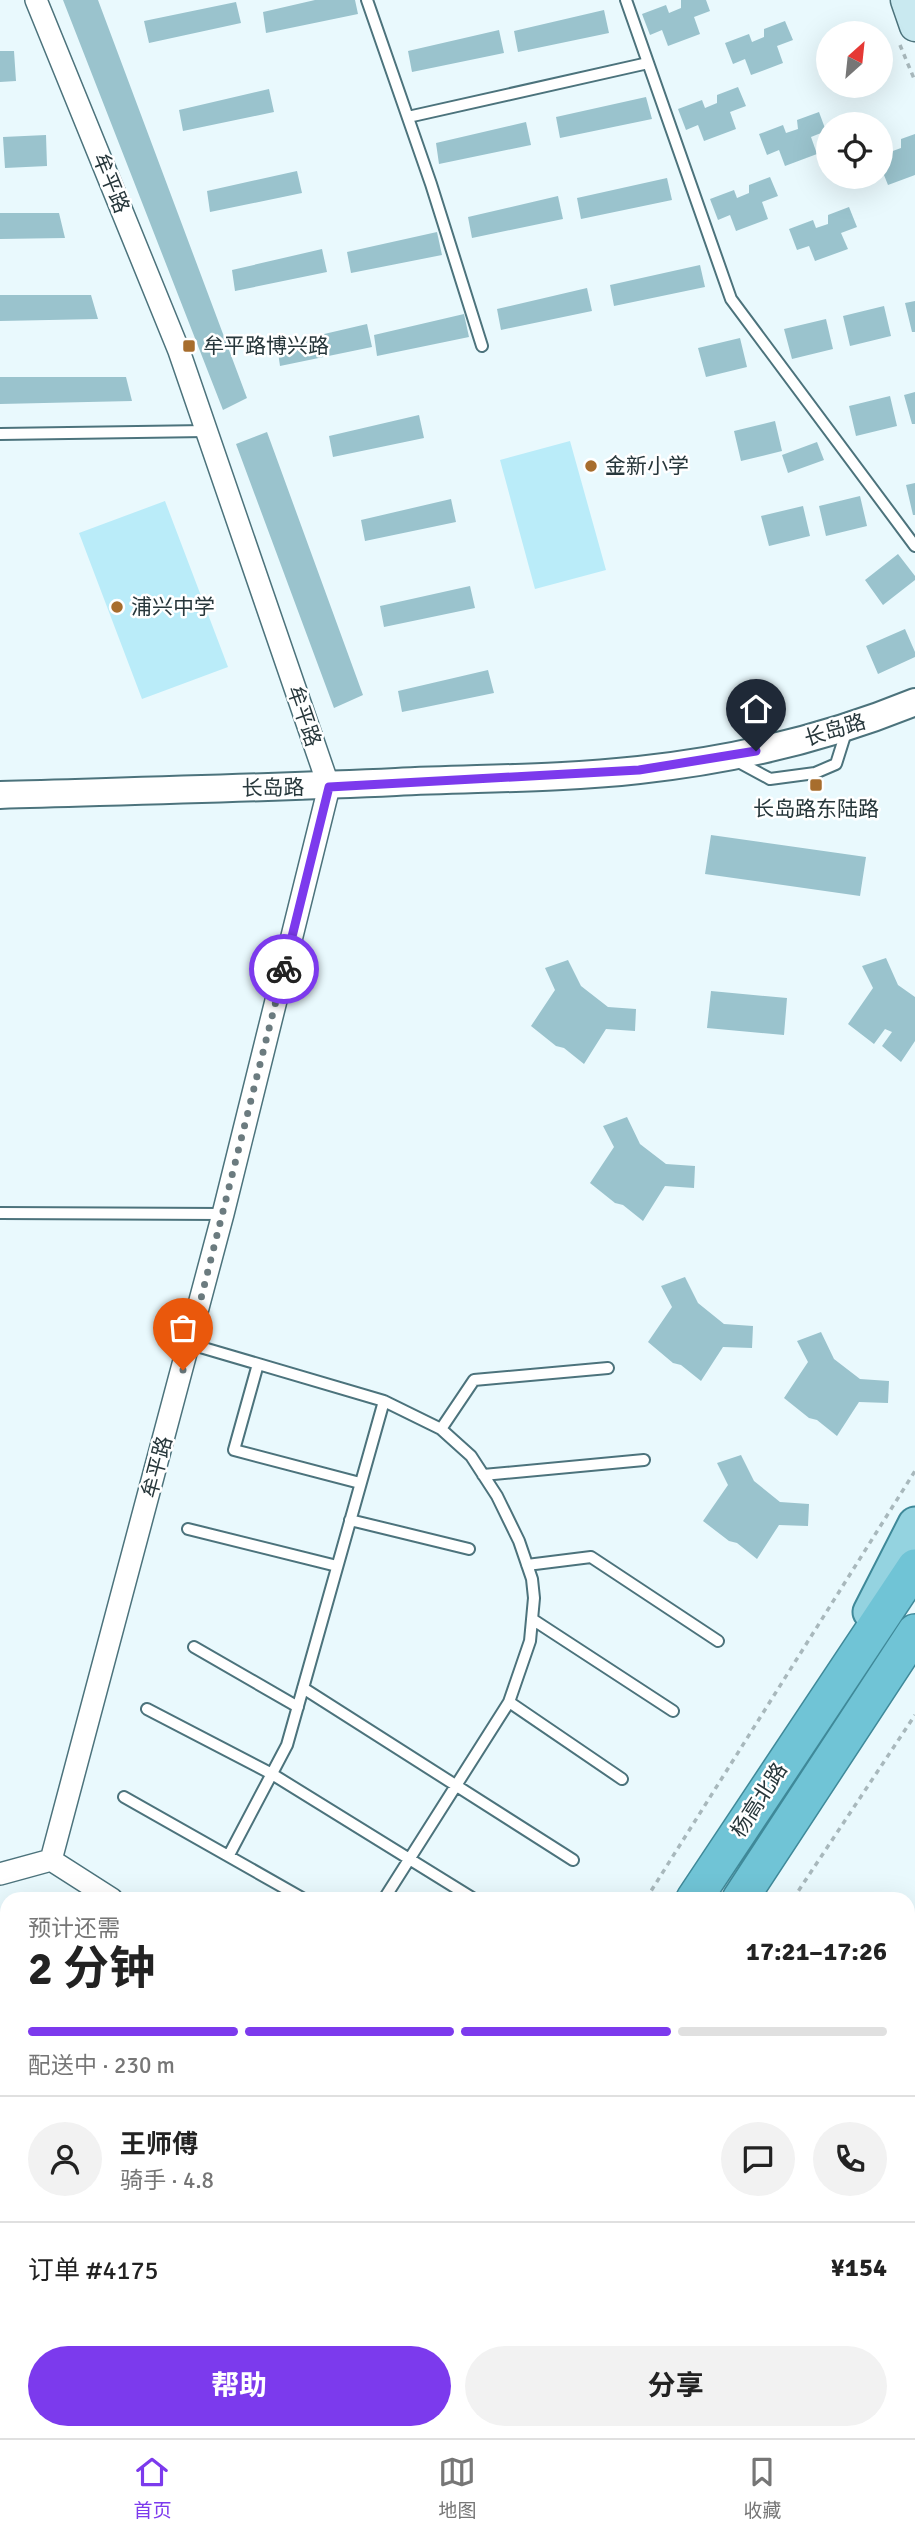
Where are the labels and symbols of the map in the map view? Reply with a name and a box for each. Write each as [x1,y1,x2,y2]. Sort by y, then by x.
north arrow [816,21,892,98]
street label: 牟平路 [87,149,135,217]
place label: 牟平路博兴路 [203,333,329,359]
marker: 牟平路博兴路 [181,338,197,354]
place label: 金新小学 [605,453,689,479]
marker: 金新小学 [583,458,599,474]
place label: 浦兴中学 [131,594,215,620]
marker: 浦兴中学 [109,599,125,615]
pin [726,679,786,751]
street label: 牟平路 [281,682,327,750]
street label: 长岛路 [801,708,869,752]
street label: 长岛路 [241,774,305,802]
marker: 长岛路东陆路 [808,777,824,793]
place label: 长岛路东陆路 [753,796,879,822]
courier [249,934,319,1004]
pin [153,1298,213,1370]
street label: 牟平路 [136,1433,178,1501]
street label: 杨高北路 [725,1758,793,1842]

